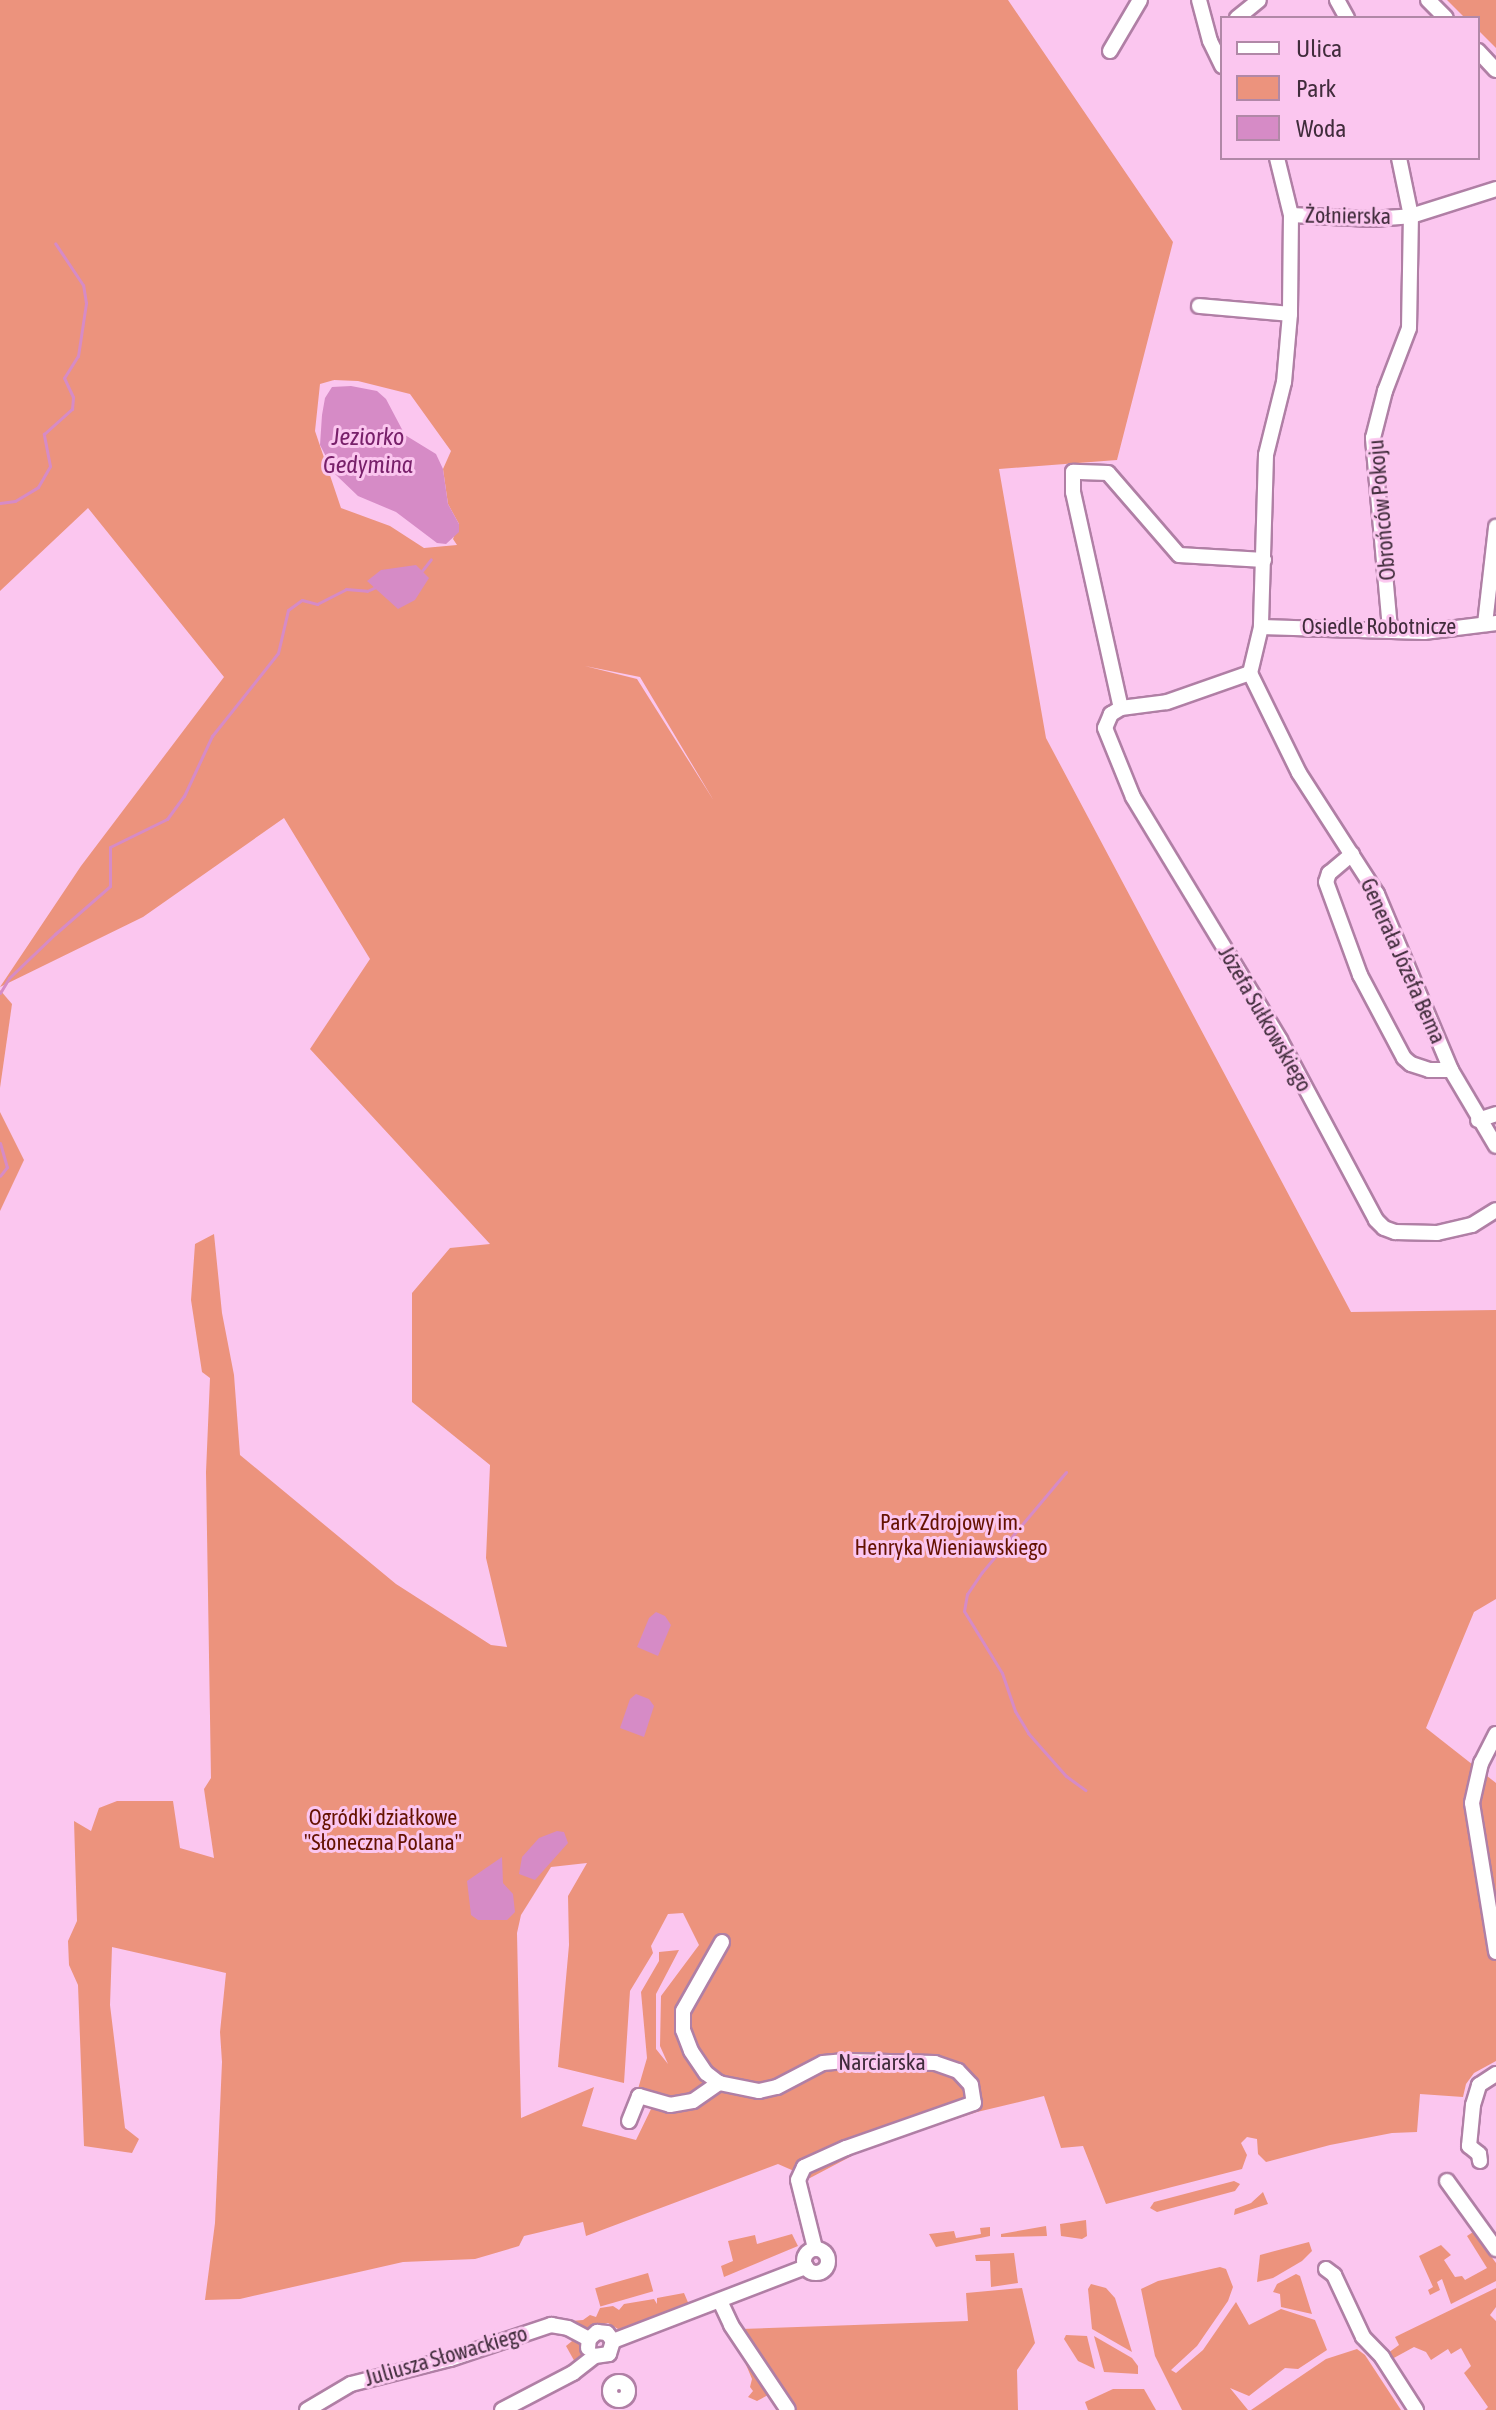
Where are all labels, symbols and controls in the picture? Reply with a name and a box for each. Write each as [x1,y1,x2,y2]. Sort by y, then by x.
legend [1220,16,1480,160]
text: Ulica [1296,35,1342,62]
text: Park [1296,75,1336,102]
text: Woda [1296,115,1347,142]
street label: Żołnierska [1305,202,1391,230]
water label: Jeziorko Gedymina [323,423,413,479]
street label: Obrońców Pokoju [1363,438,1401,582]
street label: Osiedle Robotnicze [1302,614,1456,640]
street label: Generała Józefa Bema [1355,874,1451,1048]
street label: Józefa Sułkowskiego [1213,942,1317,1096]
park label: Park Zdrojowy im. Henryka Wieniawskiego [854,1509,1048,1560]
park label: Ogródki działkowe "Słoneczna Polana" [304,1804,462,1856]
street label: Narciarska [838,2050,926,2076]
street label: Juliusza Słowackiego [362,2320,530,2392]

